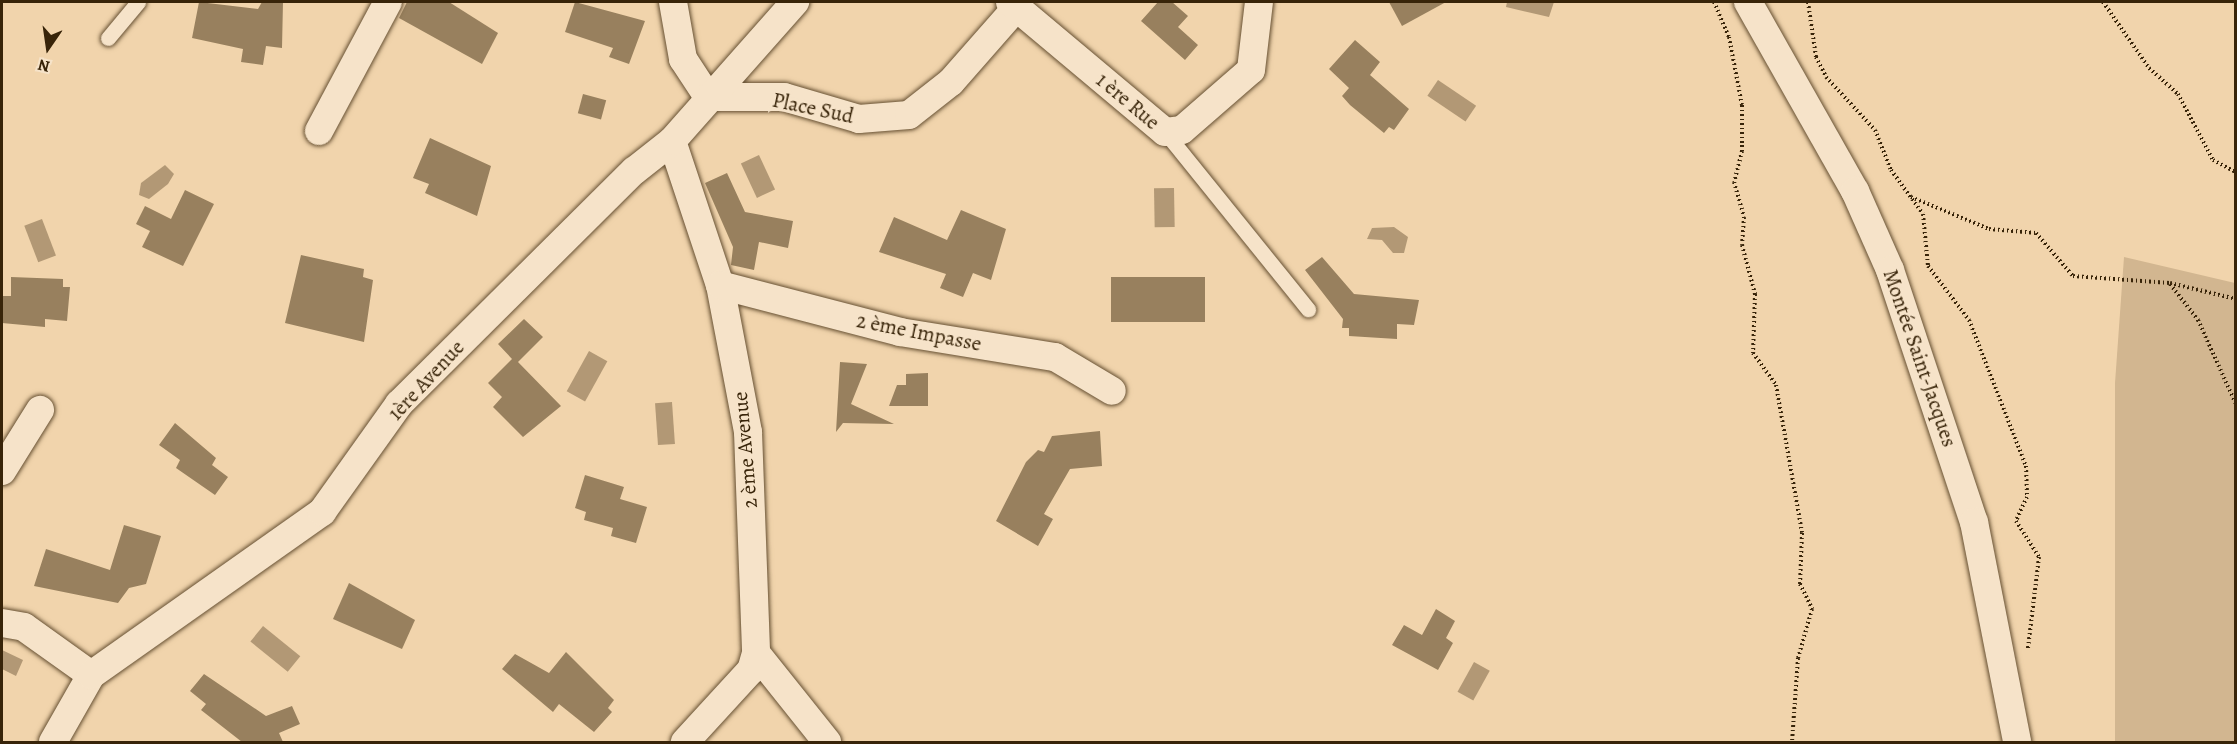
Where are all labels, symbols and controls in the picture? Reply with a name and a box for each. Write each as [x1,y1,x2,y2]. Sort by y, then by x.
north arrow [18,18,78,78]
text: N [36,54,52,78]
street label: 1 ère Rue [1091,67,1165,135]
street label: Place Sud [770,87,856,129]
street label: Montée Saint-Jacques [1878,266,1962,450]
street label: 2 ème Impasse [854,308,984,356]
street label: 1ère Avenue [383,335,469,425]
street label: 2 ème Avenue [727,391,763,509]

